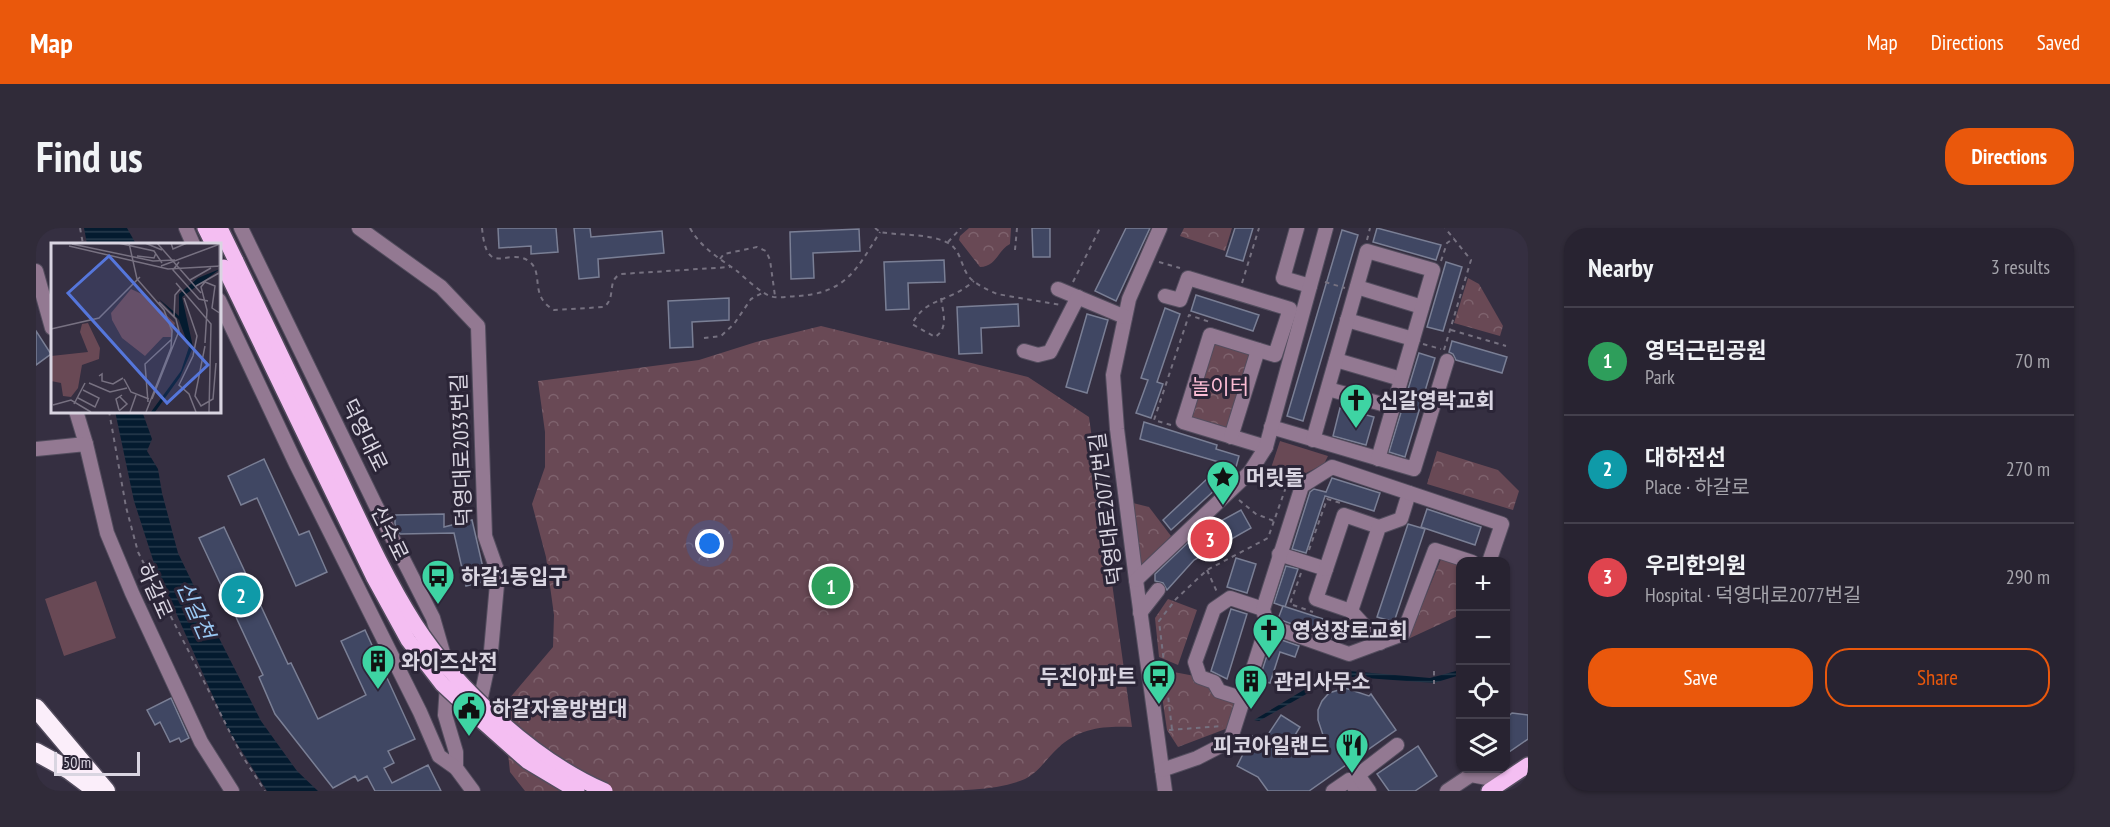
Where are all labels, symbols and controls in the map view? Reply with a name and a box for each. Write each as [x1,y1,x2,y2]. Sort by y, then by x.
text: Map [30,24,73,61]
text: Map [1867,29,1898,56]
text: Directions [1931,29,2004,56]
text: Saved [2037,29,2080,56]
button: Directions [1945,128,2074,185]
text: Find us [36,129,143,184]
inset map [51,243,220,412]
text: Nearby [1588,251,1653,284]
text: 3 results [1991,254,2050,280]
text: 영덕근린공원 [1645,336,1766,364]
text: 1 [1603,348,1612,374]
text: 70 m [2015,348,2050,374]
text: Park [1645,364,1675,390]
street label: 덕영대로2033번길 [445,373,477,527]
park label: 놀이터 [1191,373,1249,400]
church icon: 신갈영락교회 [1338,382,1374,429]
place label: 신갈영락교회 [1379,387,1495,414]
street label: 덕영대로 [336,394,394,476]
street label: 덕영대로2077번길 [1083,431,1129,587]
text: 대하전선 [1645,443,1726,471]
text: 2 [1603,456,1612,482]
text: 270 m [2006,456,2050,482]
place icon: 머릿돌 [1205,459,1241,506]
place label: 머릿돌 [1246,464,1304,491]
text: Place · 하갈로 [1645,474,1750,500]
street label: 신수로 [365,501,415,565]
pin: 3 [1190,516,1230,562]
your location [695,529,724,558]
text: 우리한의원 [1645,551,1746,579]
map controls [1456,557,1510,773]
button: + [1456,557,1510,611]
bus stop icon: 하갈1동입구 [420,558,456,605]
street label: 하갈로 [131,559,179,623]
place label: 하갈1동입구 [461,563,568,590]
pin: 1 [812,564,850,608]
text: 3 [1603,564,1612,590]
text: 290 m [2006,564,2050,590]
pin: 2 [222,572,260,617]
water label: 신갈천 [171,577,222,646]
text: Hospital · 덕영대로2077번길 [1645,582,1861,608]
button: − [1456,611,1510,665]
church icon: 영성장로교회 [1251,612,1287,659]
place label: 영성장로교회 [1292,617,1408,644]
building icon: 와이즈산전 [360,643,396,690]
place label: 와이즈산전 [401,648,498,675]
button: Save [1588,648,1813,707]
button: Share [1825,648,2050,707]
bus stop icon: 두진아파트 [1141,658,1177,705]
place label: 두진아파트 [1039,663,1136,690]
building icon: 관리사무소 [1233,663,1269,710]
button: locate [1456,665,1510,719]
place label: 관리사무소 [1274,668,1371,695]
public building icon: 하갈자율방범대 [451,690,487,737]
place label: 하갈자율방범대 [492,695,627,722]
button: layers [1456,719,1510,773]
restaurant icon: 피코아일랜드 [1334,727,1370,774]
place label: 피코아일랜드 [1213,732,1329,759]
scale bar [54,749,140,776]
text: 50 m [63,752,91,772]

